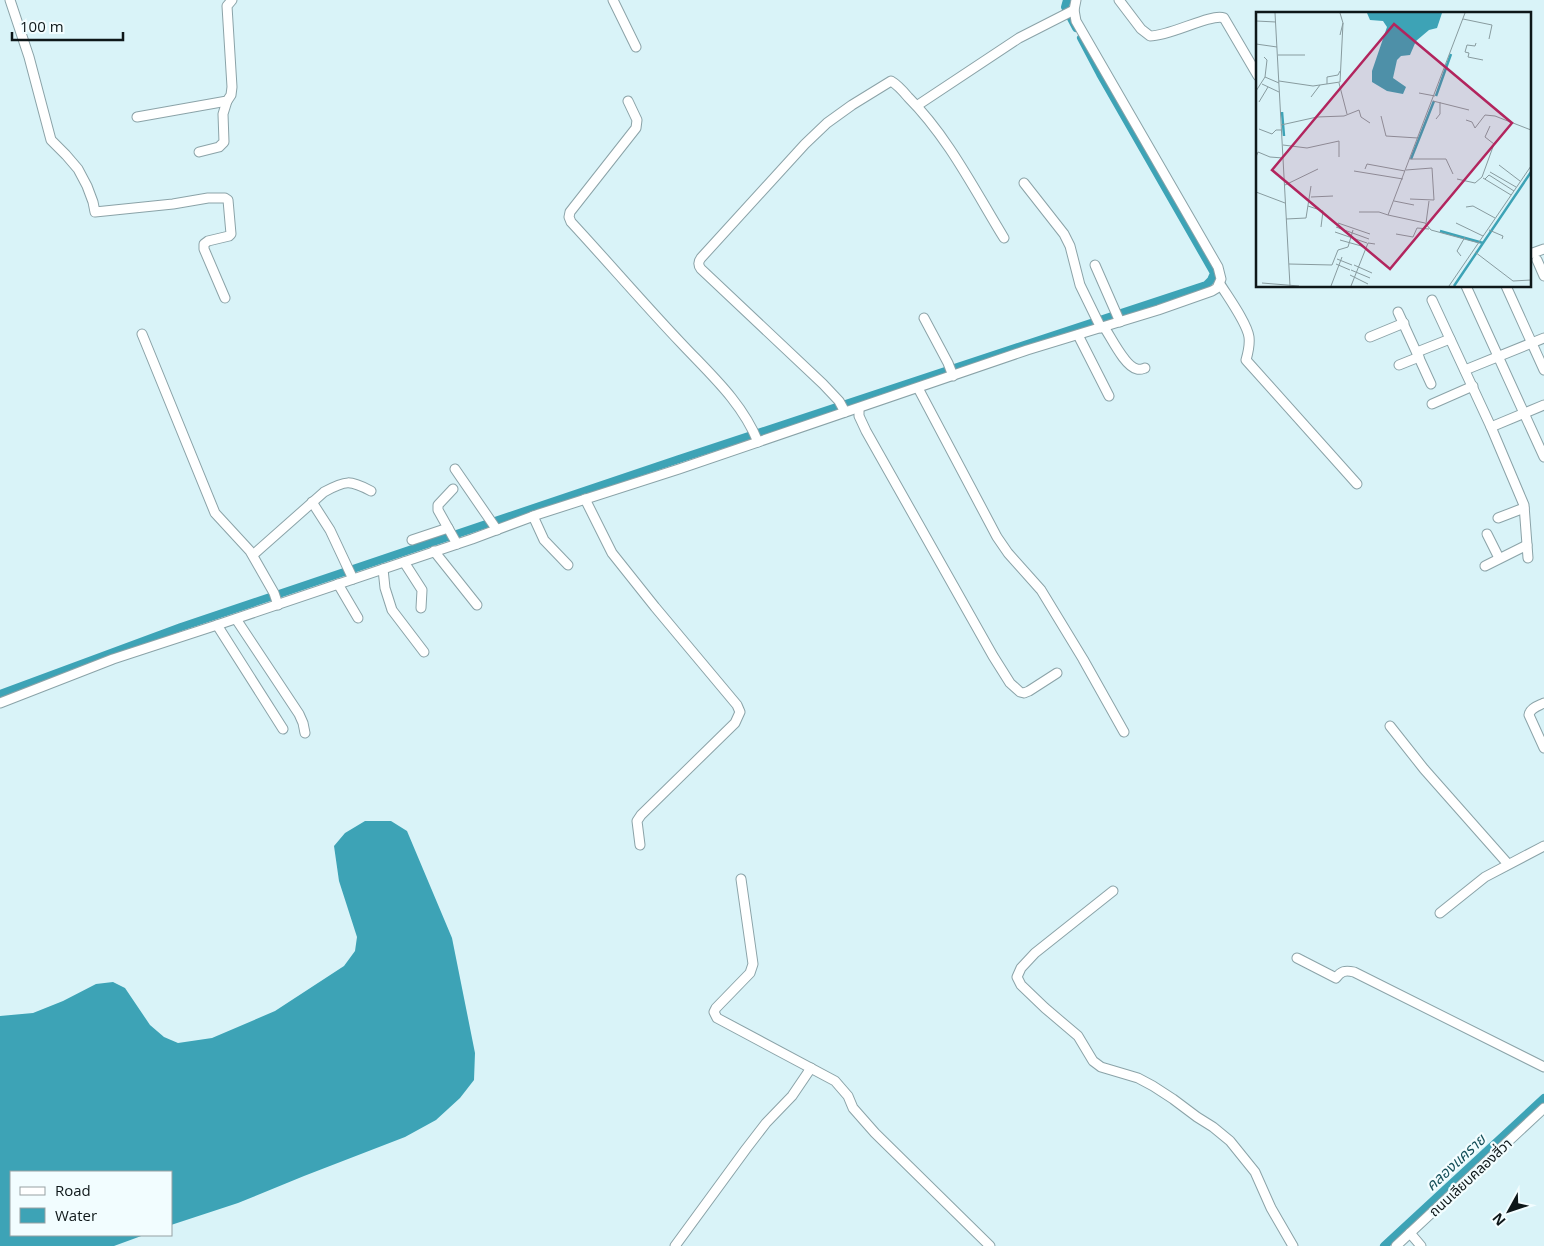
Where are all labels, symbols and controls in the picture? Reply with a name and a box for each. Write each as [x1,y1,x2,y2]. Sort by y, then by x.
scale bar [12,10,124,42]
inset map [1256,12,1532,288]
text: 100 m [20,16,64,36]
water label: คลองเเคราย [1421,1128,1490,1195]
street label: ถนนเลียบคลองสี่วา [1424,1134,1516,1220]
legend [10,1171,172,1236]
text: Road [55,1180,91,1200]
north arrow [1484,1186,1534,1236]
text: Water [55,1205,97,1225]
text: N [1488,1209,1510,1230]

